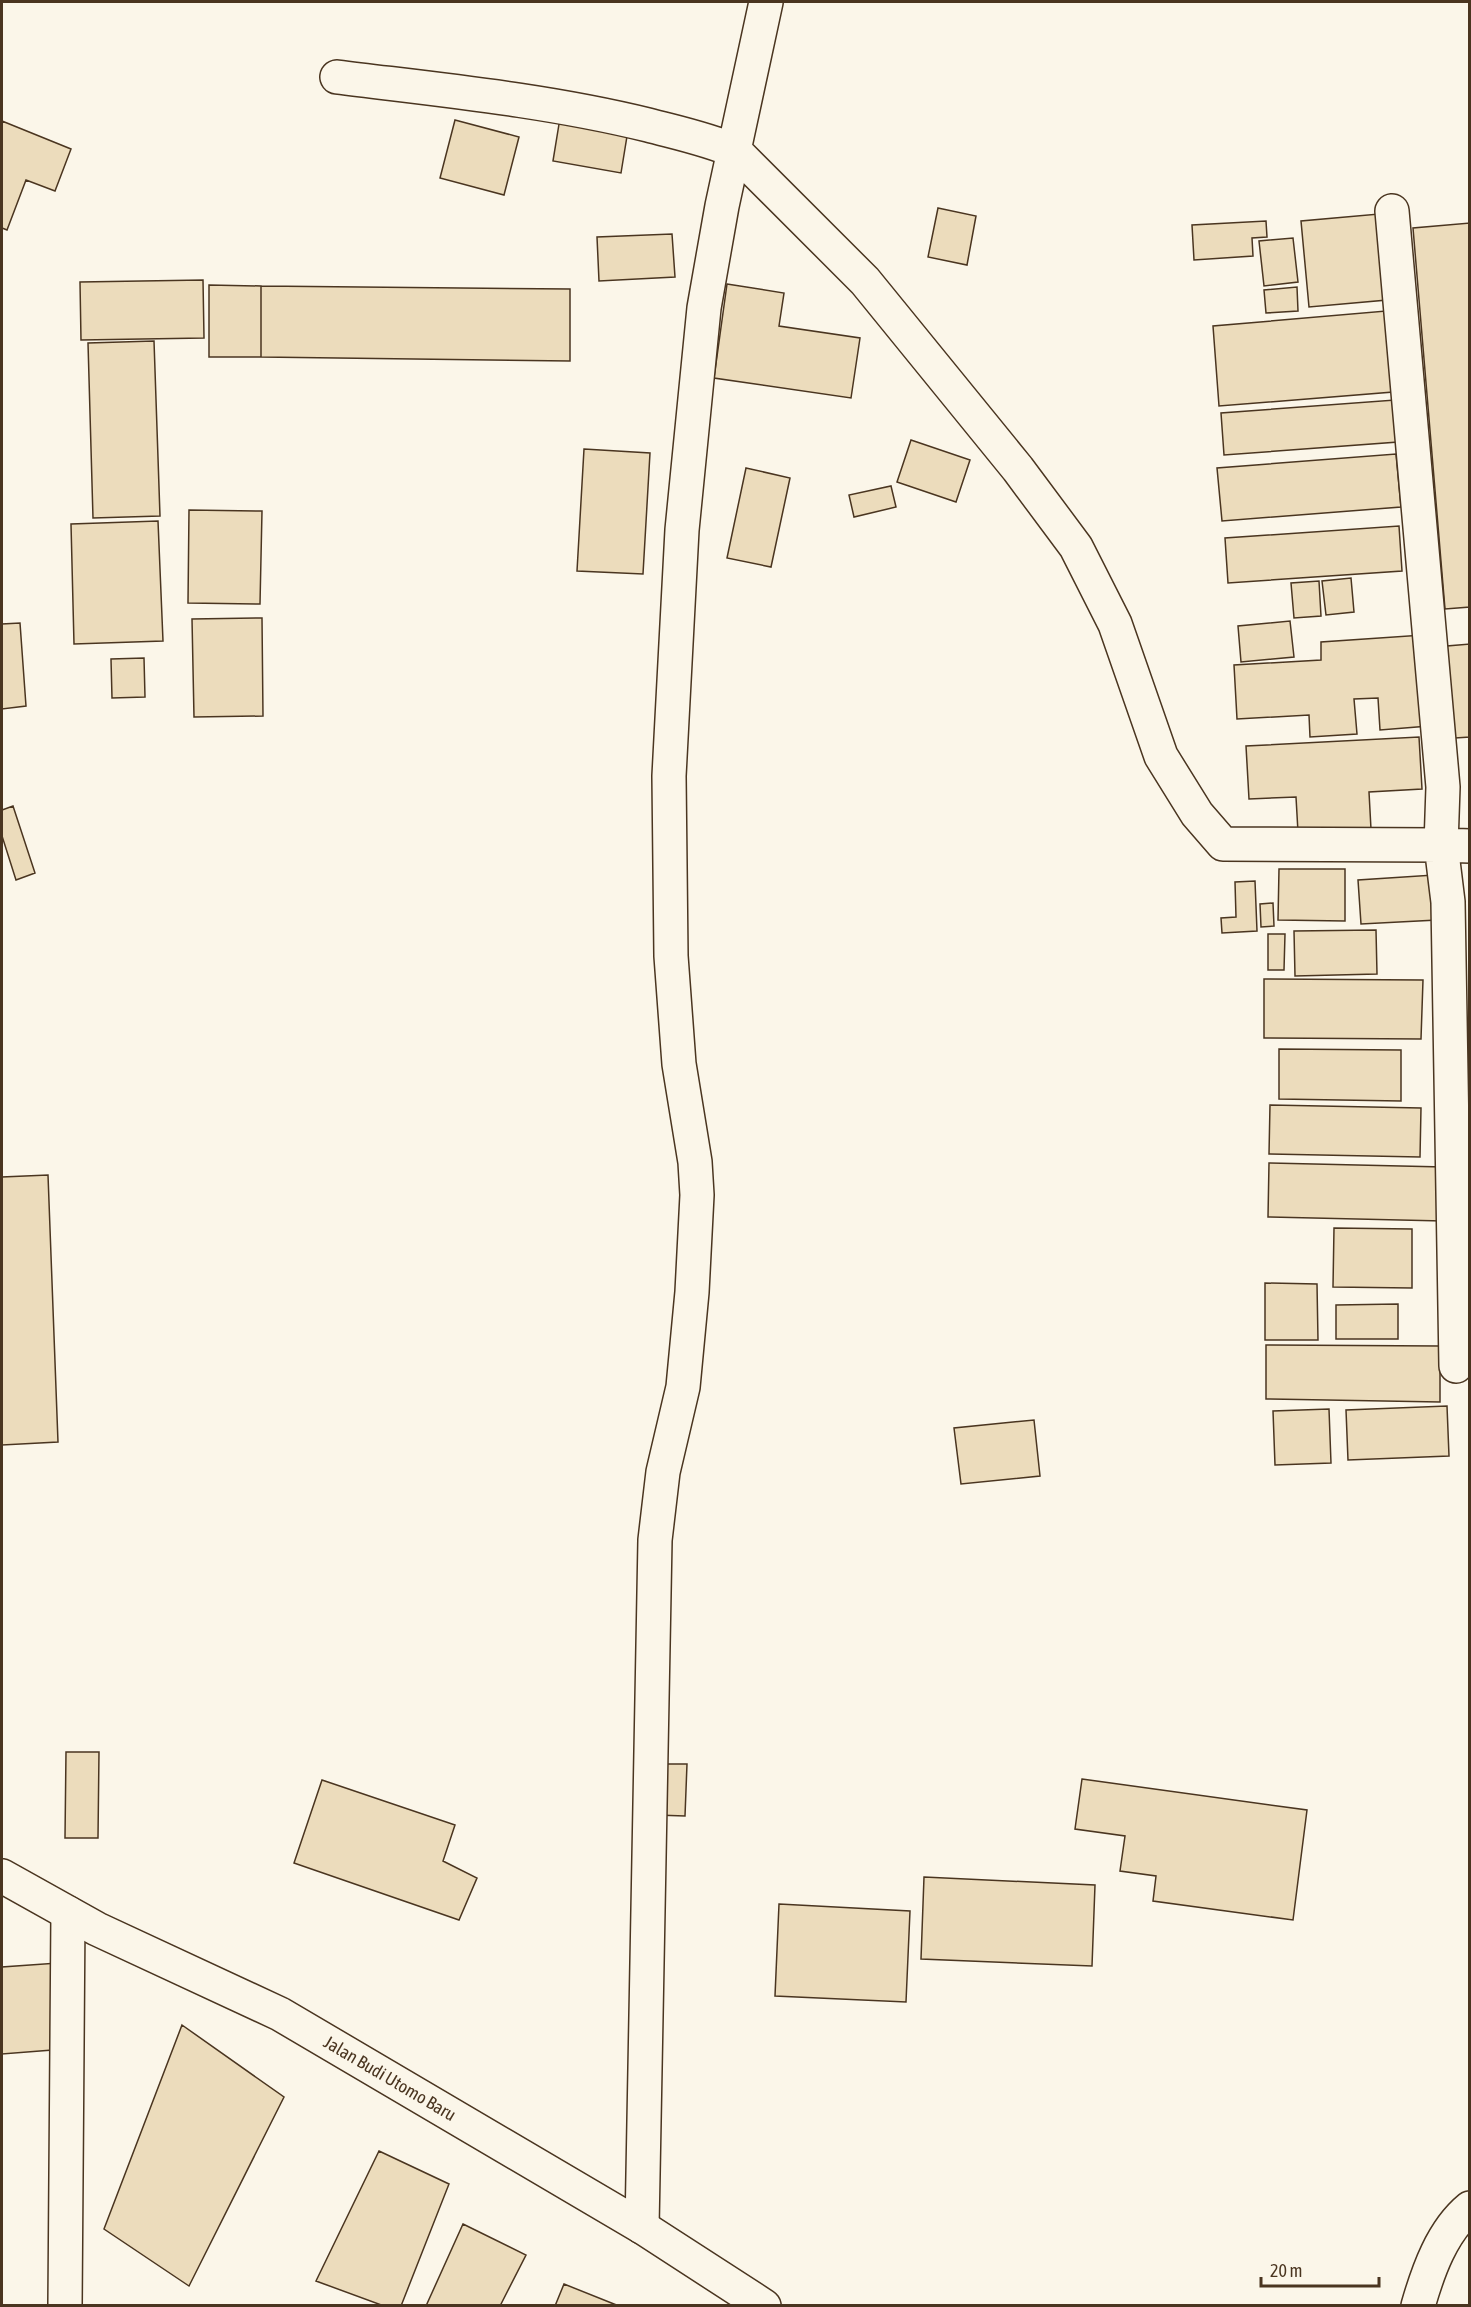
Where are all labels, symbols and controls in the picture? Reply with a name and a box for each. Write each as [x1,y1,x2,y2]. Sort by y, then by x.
street label: Jalan Budi Utomo Baru [320,2031,460,2125]
scale bar [1261,2250,1380,2288]
text: 20 m [1270,2260,1302,2281]

